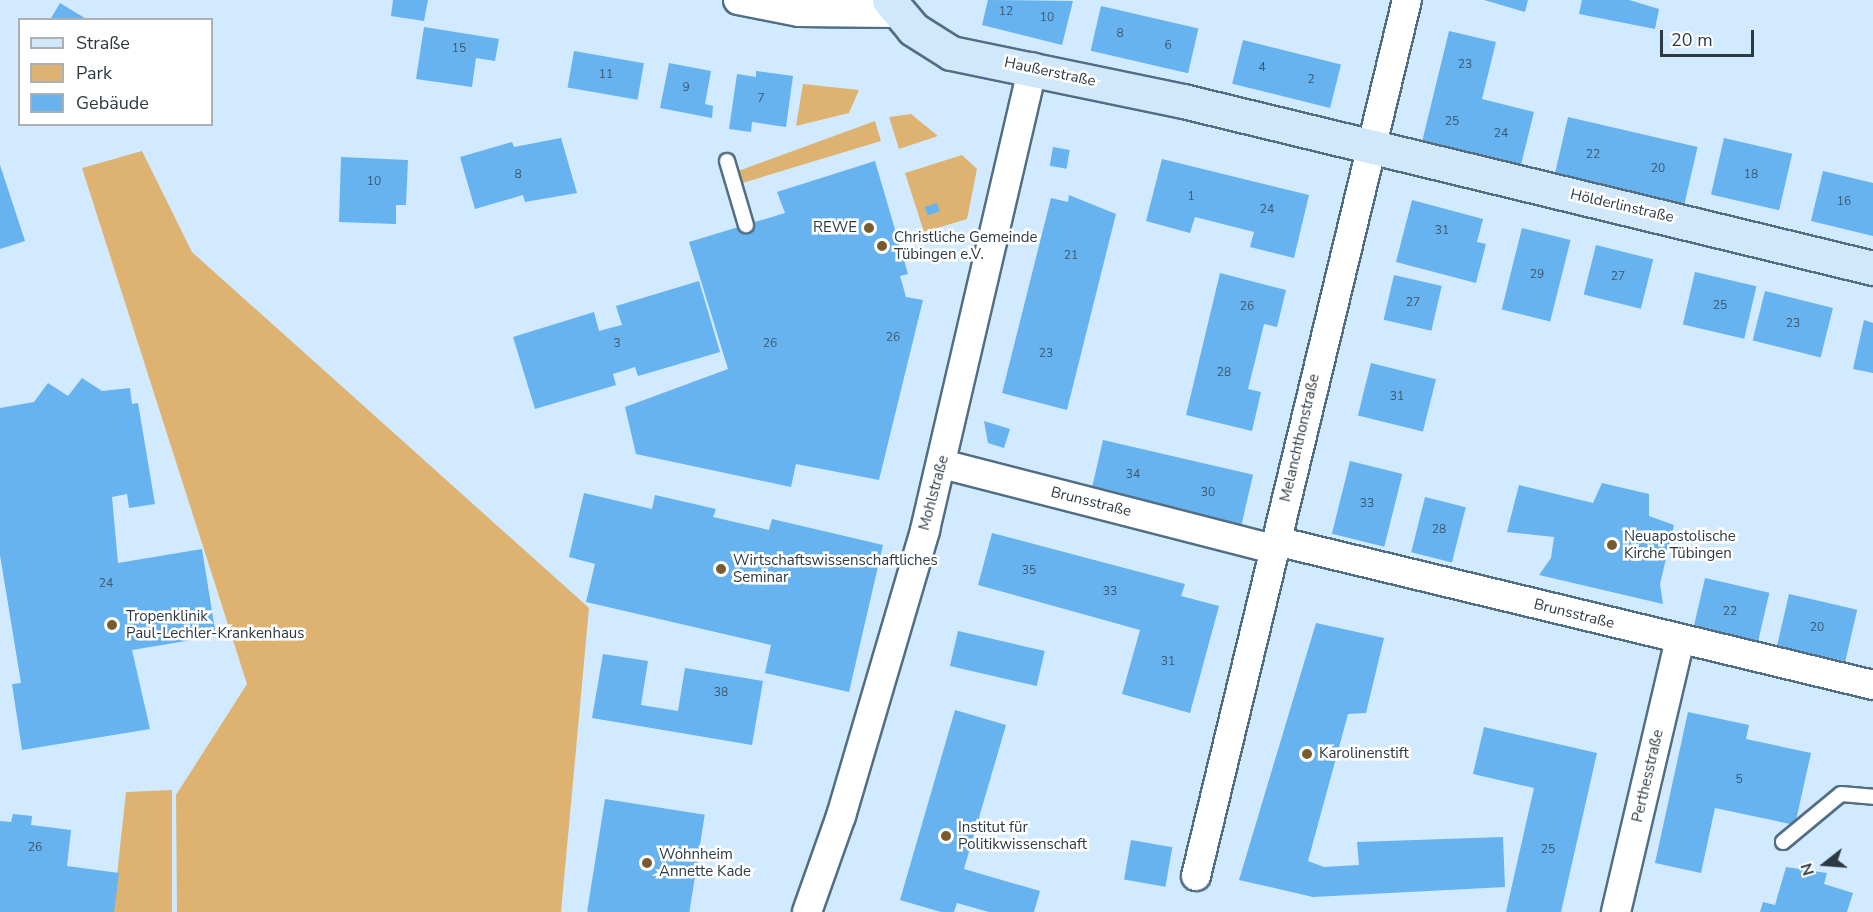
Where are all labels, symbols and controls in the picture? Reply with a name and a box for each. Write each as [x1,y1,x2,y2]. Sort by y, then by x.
house number: 12 [999,5,1013,19]
house number: 10 [1040,11,1054,25]
legend [18,18,213,126]
scale bar [1663,18,1758,56]
house number: 8 [1116,27,1124,41]
text: 20 m [1671,28,1713,52]
text: Straße [76,31,130,55]
house number: 6 [1164,39,1172,53]
house number: 15 [452,42,466,56]
street label: Haußerstraße [1003,54,1097,90]
house number: 23 [1458,58,1472,72]
text: Park [76,61,112,85]
house number: 4 [1258,61,1266,75]
house number: 11 [599,68,613,82]
house number: 2 [1307,73,1315,87]
house number: 9 [682,81,690,95]
text: Gebäude [76,91,149,115]
house number: 7 [757,92,765,106]
house number: 25 [1445,115,1459,129]
house number: 24 [1494,127,1508,141]
house number: 22 [1586,148,1600,162]
house number: 20 [1651,162,1665,176]
house number: 8 [514,168,522,182]
house number: 18 [1744,168,1758,182]
house number: 10 [367,175,381,189]
street label: Hölderlinstraße [1569,185,1675,227]
house number: 1 [1187,190,1195,204]
house number: 16 [1837,195,1851,209]
house number: 24 [1260,203,1274,217]
place label: REWE [813,219,857,237]
marker: REWE [862,221,876,235]
house number: 31 [1435,224,1449,238]
place label: Christliche Gemeinde Tübingen e.V. [894,228,1037,263]
marker: Christliche Gemeinde Tübingen e.V. [875,239,889,253]
house number: 21 [1064,249,1078,263]
house number: 29 [1530,268,1544,282]
house number: 27 [1611,270,1625,284]
house number: 27 [1406,296,1420,310]
house number: 25 [1713,299,1727,313]
house number: 26 [1240,300,1254,314]
house number: 23 [1786,317,1800,331]
house number: 26 [886,331,900,345]
house number: 3 [613,337,621,351]
house number: 26 [763,337,777,351]
house number: 23 [1039,347,1053,361]
house number: 28 [1217,366,1231,380]
street label: Melanchthonstraße [1277,372,1323,504]
house number: 31 [1390,390,1404,404]
street label: Mohlstraße [915,454,953,532]
house number: 34 [1126,468,1140,482]
street label: Brunsstraße [1049,483,1133,521]
house number: 30 [1201,486,1215,500]
house number: 33 [1360,497,1374,511]
house number: 28 [1432,523,1446,537]
place label: Neuapostolische Kirche Tübingen [1624,527,1736,562]
marker: Neuapostolische Kirche Tübingen [1605,538,1619,552]
place label: Wirtschaftswissenschaftliches Seminar [733,551,938,586]
marker: Wirtschaftswissenschaftliches Seminar [714,562,728,576]
house number: 35 [1022,564,1036,578]
house number: 24 [99,577,113,591]
house number: 33 [1103,585,1117,599]
street label: Brunsstraße [1532,595,1616,633]
house number: 22 [1723,605,1737,619]
place label: Tropenklinik Paul-Lechler-Krankenhaus [126,607,304,642]
marker: Tropenklinik Paul-Lechler-Krankenhaus [103,616,121,634]
house number: 20 [1810,621,1824,635]
house number: 31 [1161,655,1175,669]
house number: 38 [714,686,728,700]
street label: Perthesstraße [1629,728,1667,824]
place label: Karolinenstift [1319,745,1409,763]
marker: Karolinenstift [1300,747,1314,761]
house number: 5 [1735,773,1743,787]
place label: Institut für Politikwissenschaft [958,818,1087,853]
marker: Institut für Politikwissenschaft [939,829,953,843]
north arrow [1795,834,1855,894]
house number: 26 [28,841,42,855]
house number: 25 [1541,843,1555,857]
place label: Wohnheim Annette Kade [659,845,751,880]
marker: Wohnheim Annette Kade [640,856,654,870]
text: N [1796,860,1820,878]

